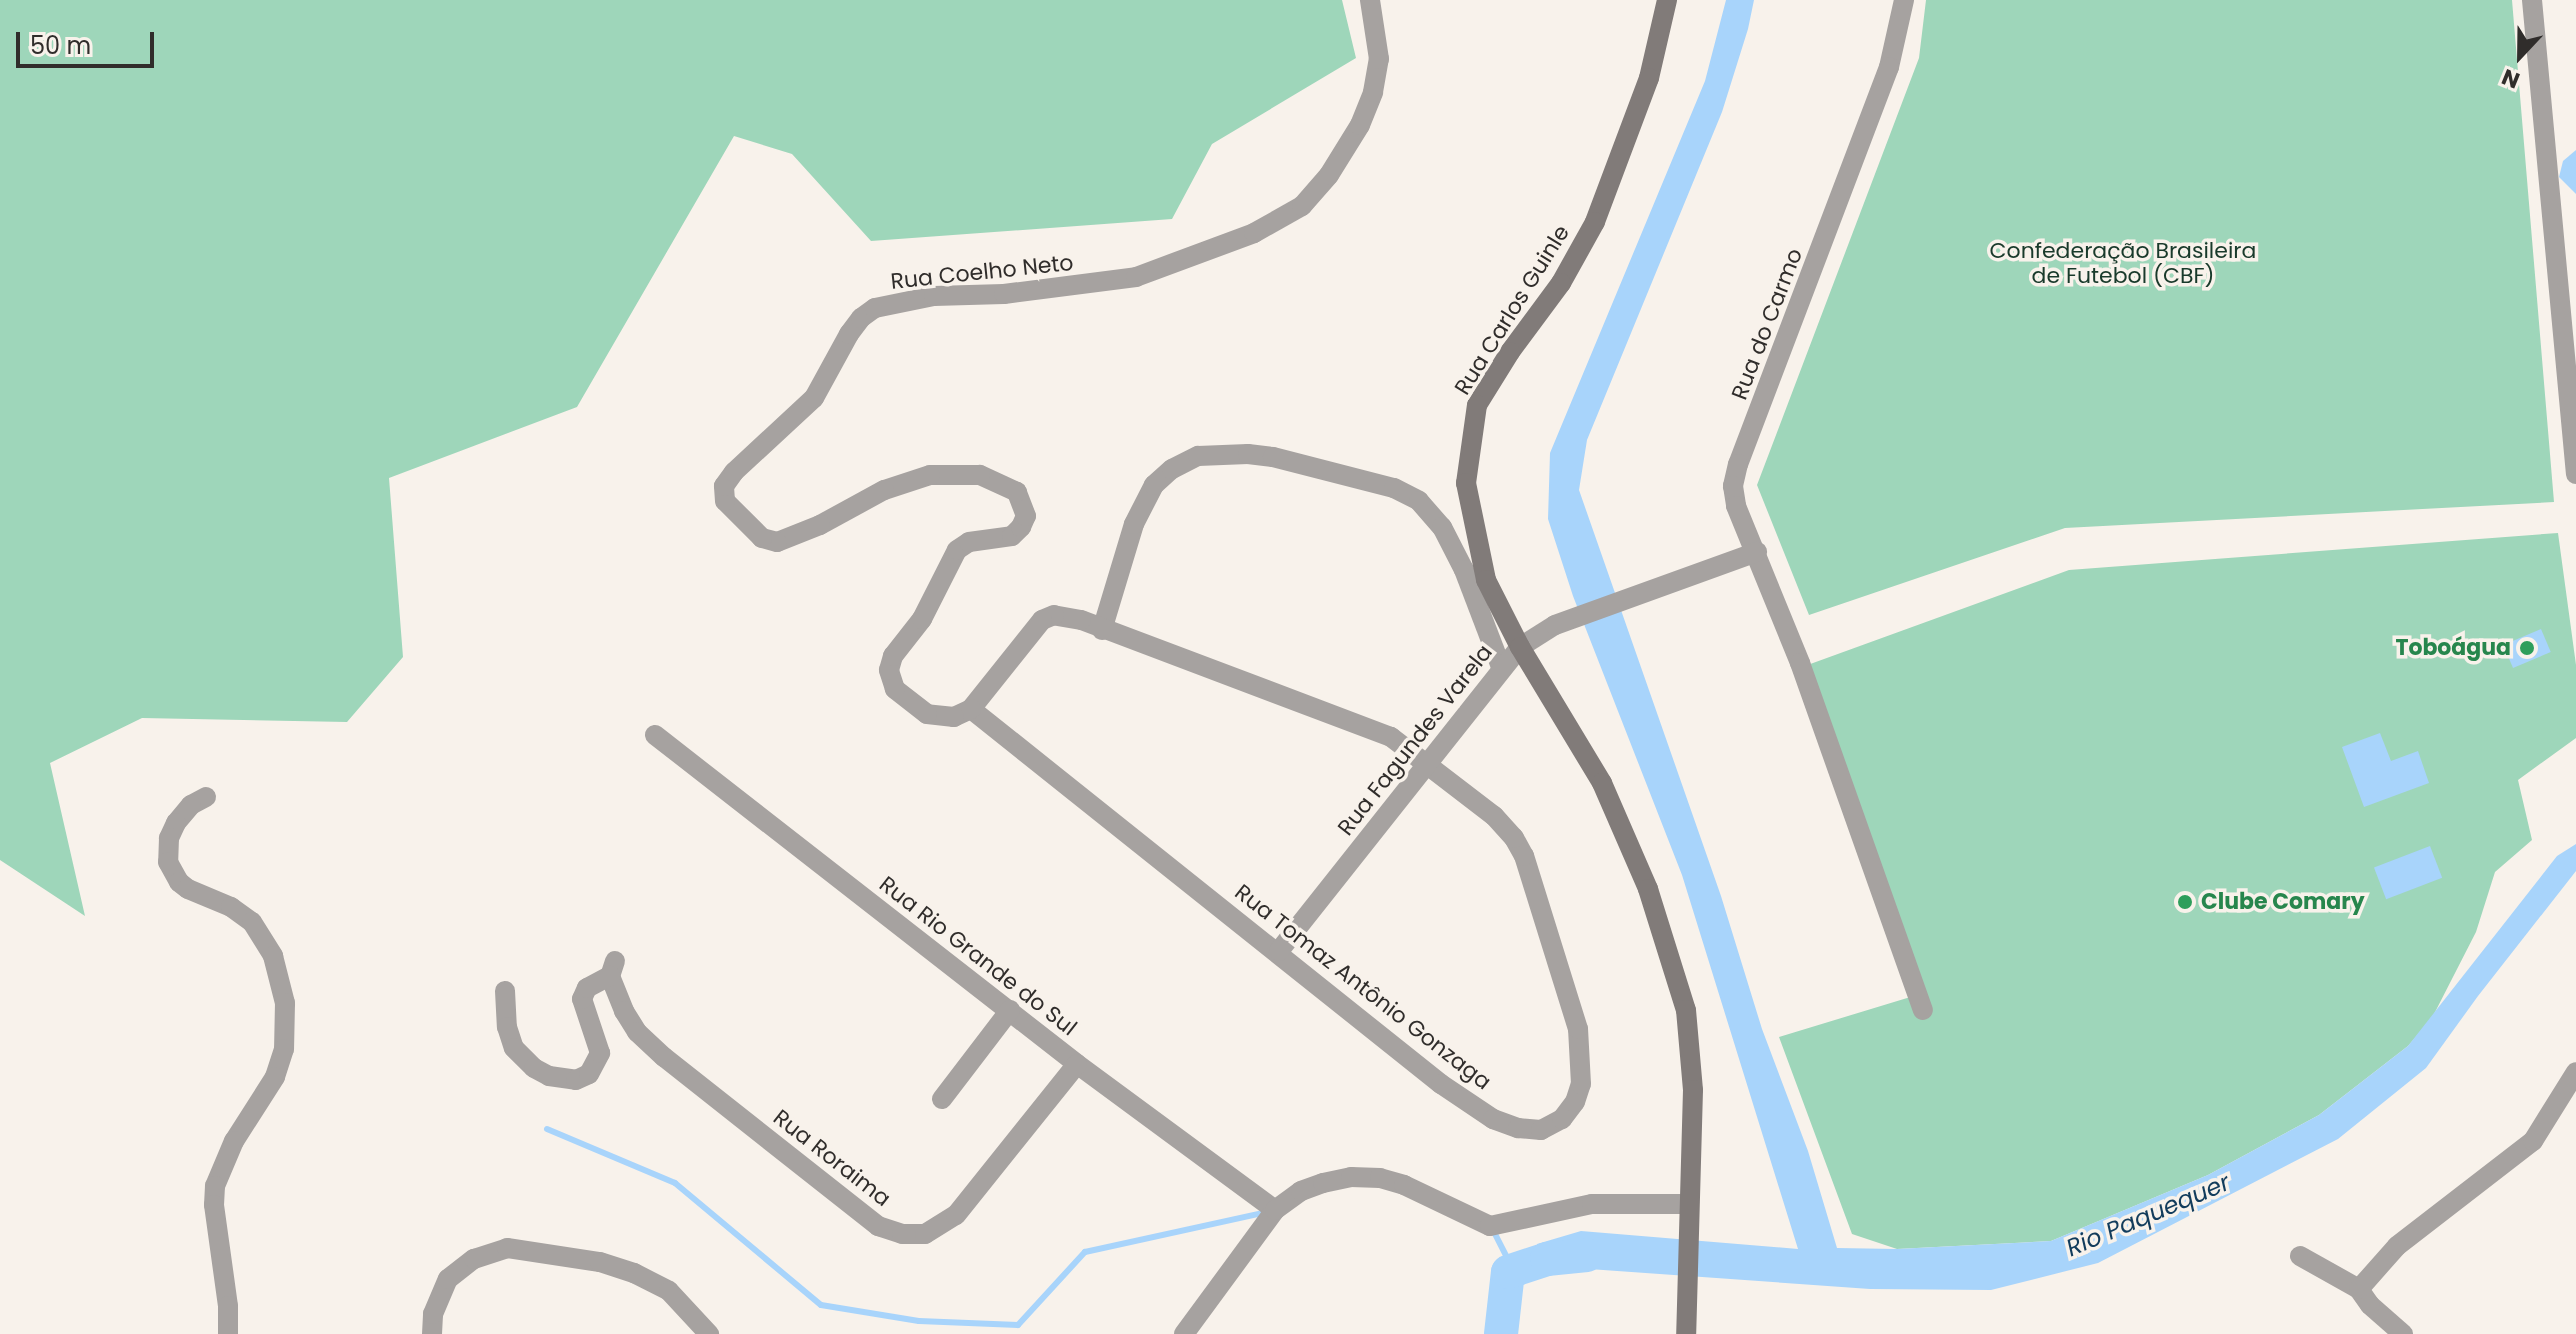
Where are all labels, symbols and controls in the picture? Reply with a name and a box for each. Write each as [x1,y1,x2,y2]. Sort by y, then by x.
scale bar [20,16,158,66]
north arrow [2480,16,2560,96]
text: 50 m [30,29,91,62]
text: N [2497,61,2524,96]
street label: Rua Carlos Guinle [1449,220,1575,400]
park label: Confederação Brasileira de Futebol (CBF) [1990,237,2256,288]
street label: Rua do Carmo [1726,245,1808,403]
street label: Rua Coelho Neto [889,249,1075,295]
place label: Toboágua [2395,635,2511,661]
street label: Rua Fagundes Varela [1332,639,1498,841]
marker: Toboágua [2518,639,2536,657]
street label: Rua Rio Grande do Sul [874,871,1082,1041]
street label: Rua Tomaz Antônio Gonzaga [1230,879,1496,1095]
place label: Clube Comary [2201,889,2365,915]
marker: Clube Comary [2176,893,2194,911]
street label: Rua Roraima [768,1104,896,1212]
water label: Rio Paquequer [2062,1168,2234,1262]

